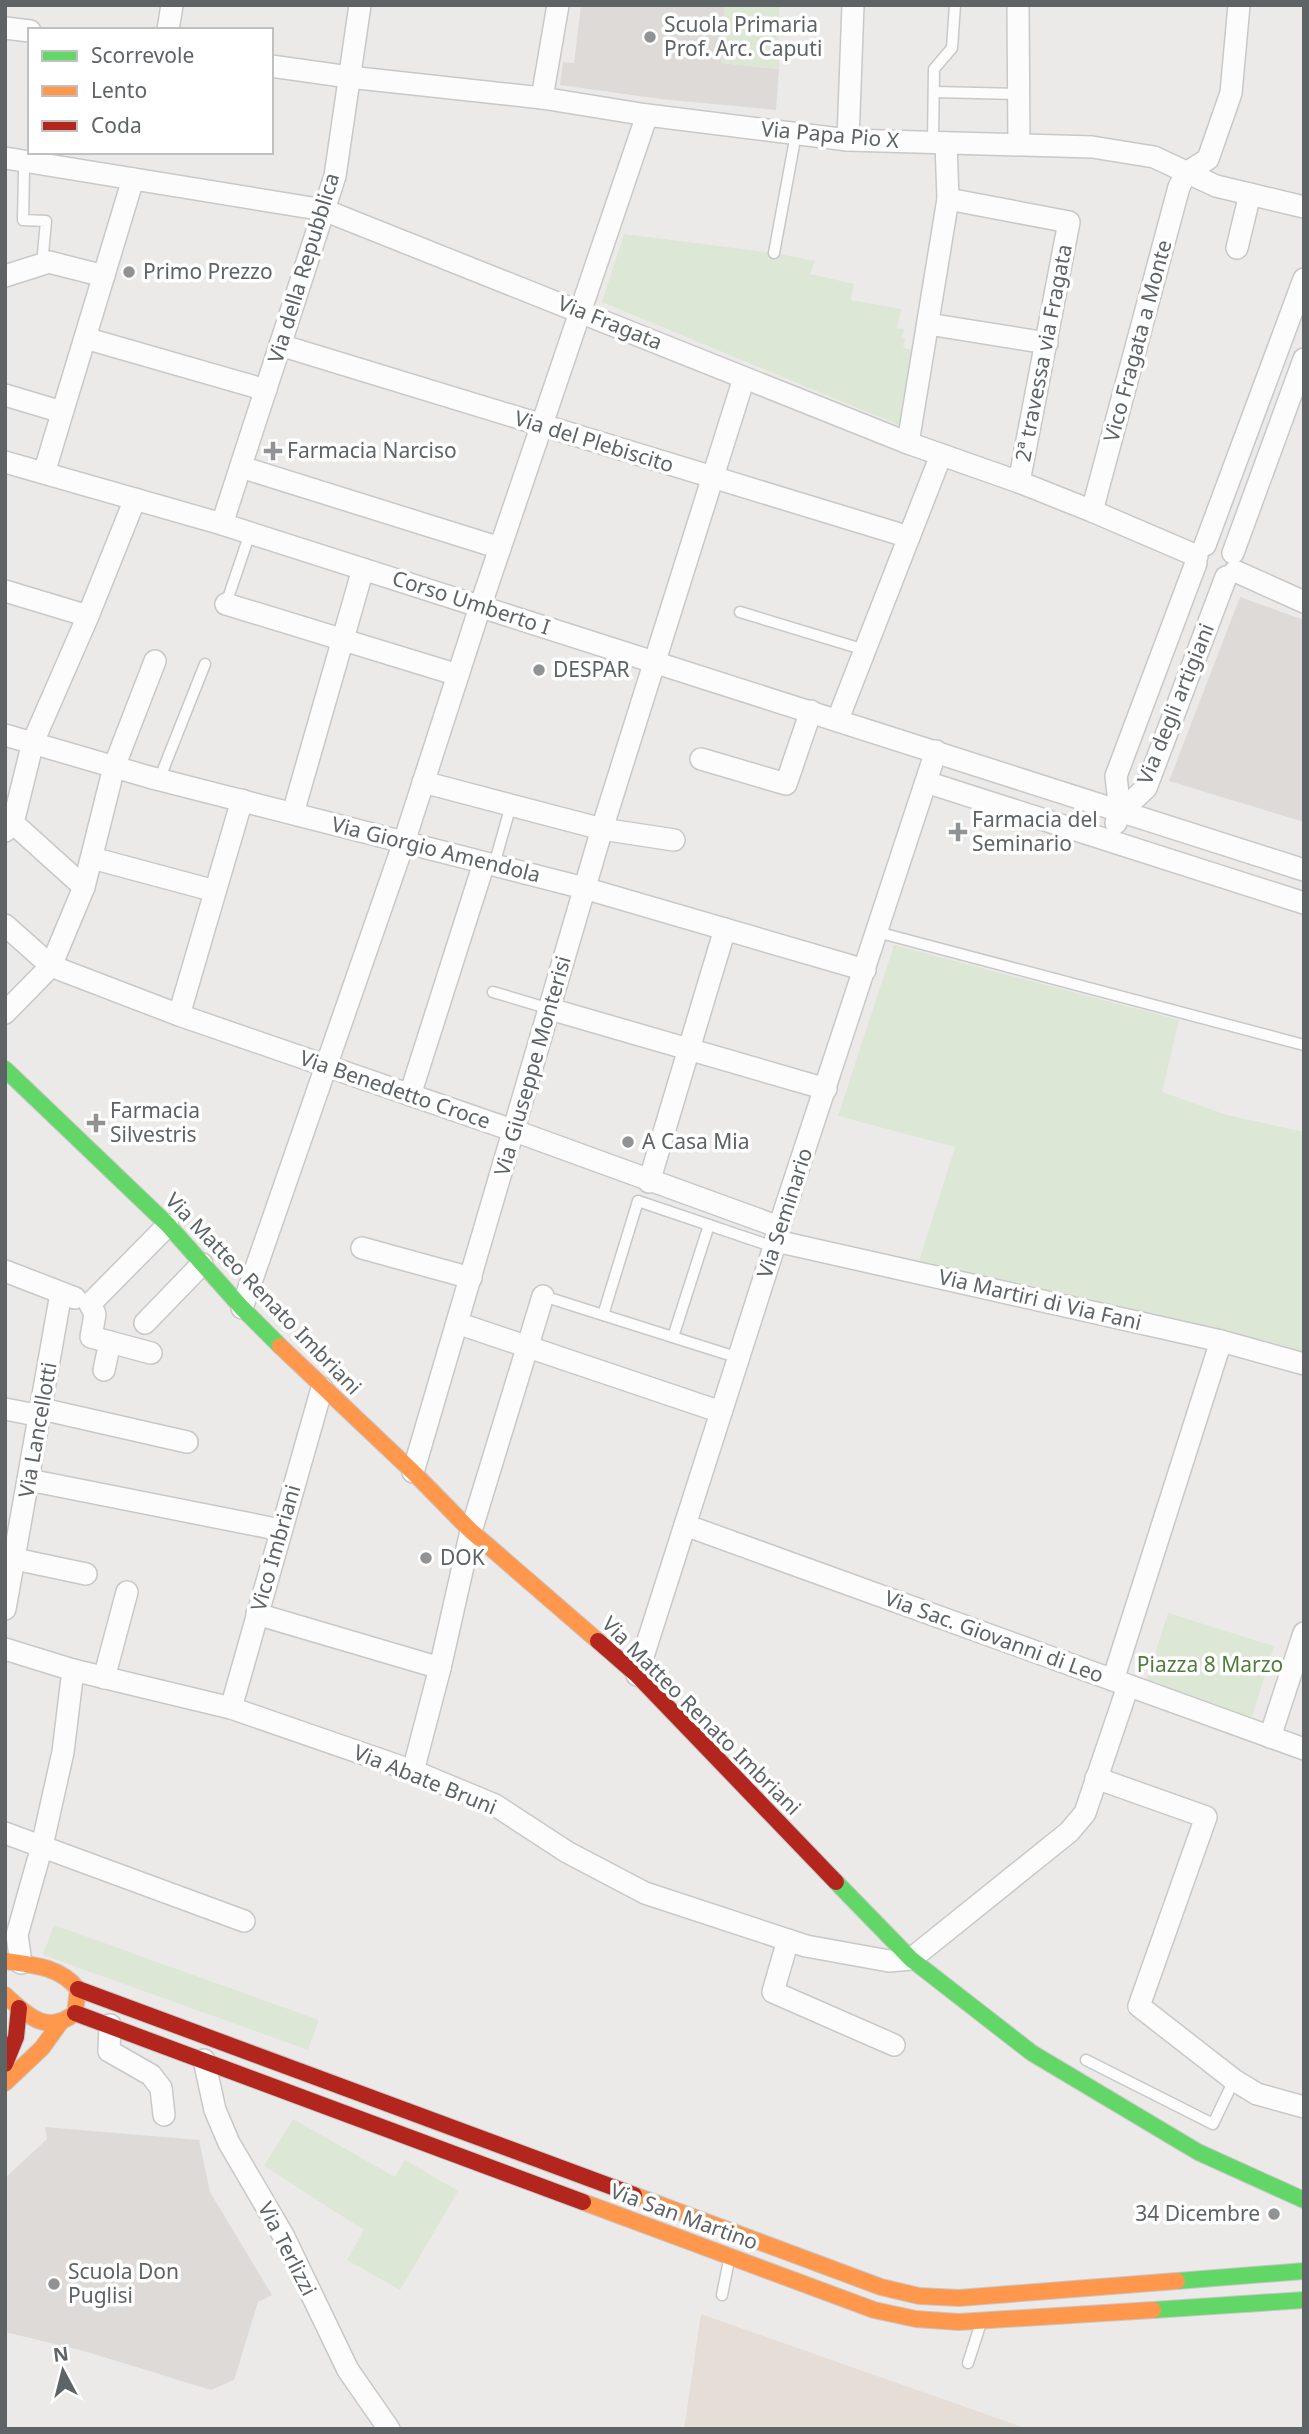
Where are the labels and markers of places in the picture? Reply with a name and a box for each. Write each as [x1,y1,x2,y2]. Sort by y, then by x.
place label: Scuola Primaria Prof. Arc. Caputi [664,10,822,62]
marker: Scuola Primaria Prof. Arc. Caputi [642,29,658,45]
place label: Primo Prezzo [143,257,273,285]
marker: Primo Prezzo [121,264,137,280]
place label: Farmacia Narciso [287,436,457,464]
marker: Farmacia Narciso [265,443,281,459]
place label: DESPAR [553,655,630,683]
marker: DESPAR [531,662,547,678]
place label: Farmacia del Seminario [972,805,1098,857]
marker: Farmacia del Seminario [950,824,966,840]
place label: Farmacia Silvestris [110,1096,200,1148]
marker: Farmacia Silvestris [88,1115,104,1131]
place label: A Casa Mia [642,1127,749,1155]
marker: A Casa Mia [620,1134,636,1150]
place label: DOK [440,1543,485,1571]
marker: DOK [418,1550,434,1566]
place label: 34 Dicembre [1135,2199,1260,2227]
marker: 34 Dicembre [1266,2206,1282,2222]
place label: Scuola Don Puglisi [68,2257,179,2309]
marker: Scuola Don Puglisi [46,2276,62,2292]

